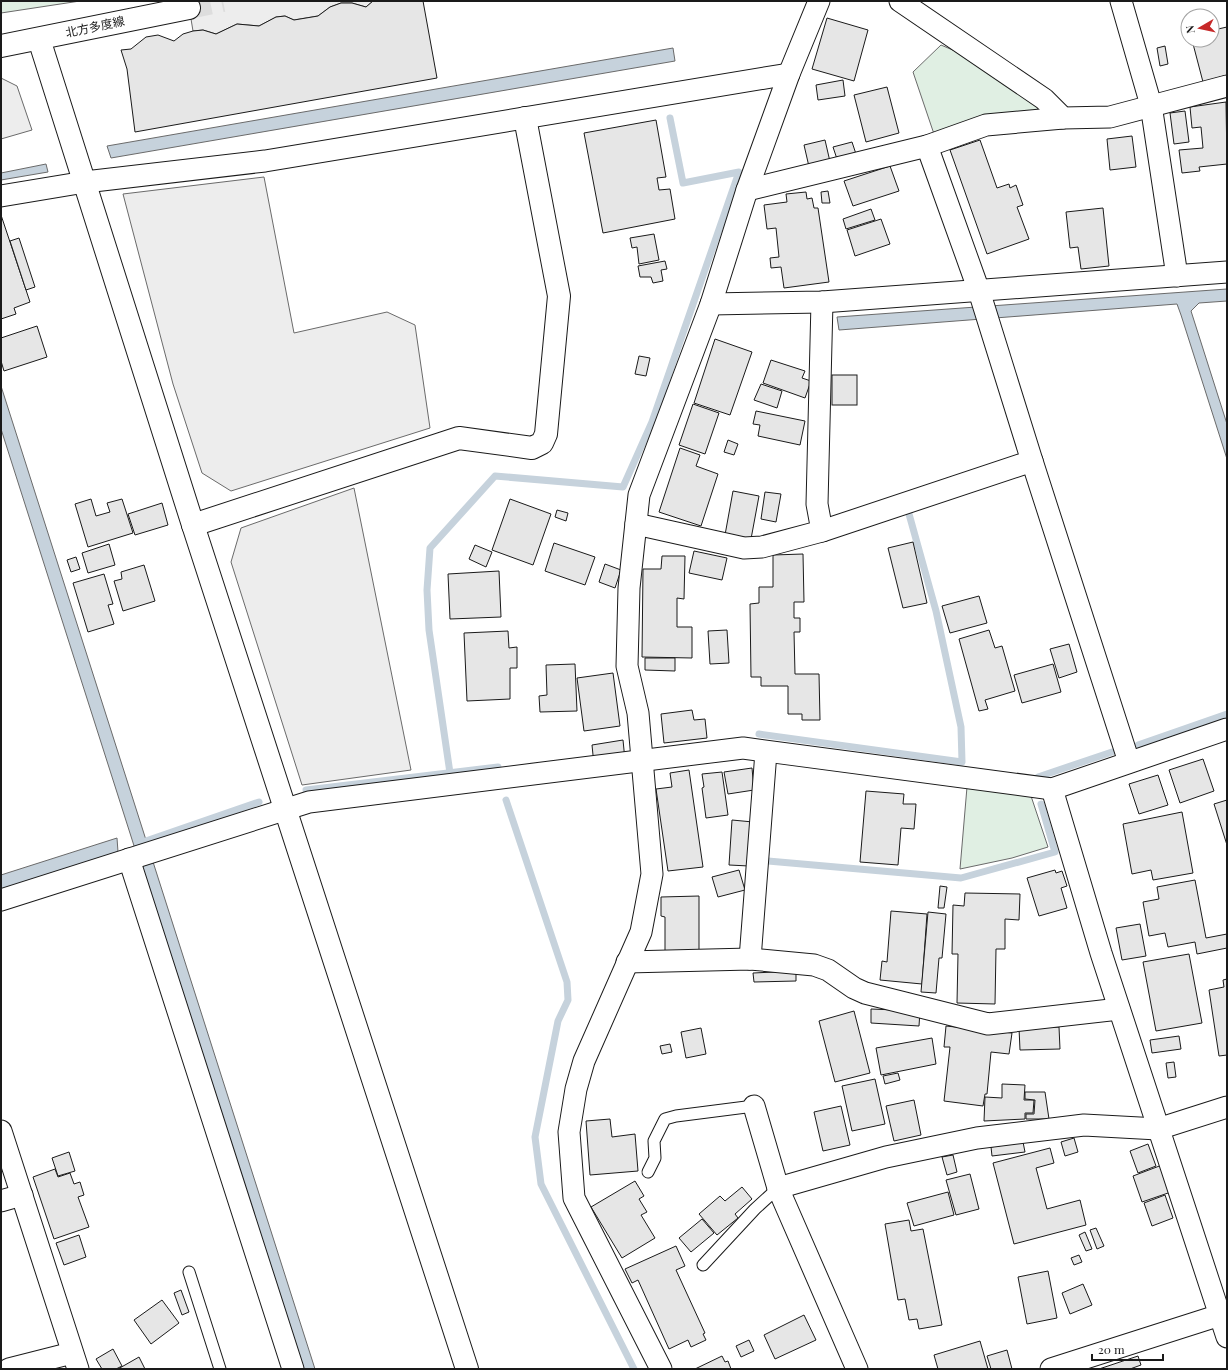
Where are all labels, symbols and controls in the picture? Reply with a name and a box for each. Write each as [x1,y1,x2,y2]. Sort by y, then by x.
north arrow [1180,8,1220,48]
street label: 北方多度線 [64,12,126,40]
text: N [1182,24,1198,35]
scale bar [1092,1336,1163,1362]
text: 20 m [1098,1341,1125,1357]

